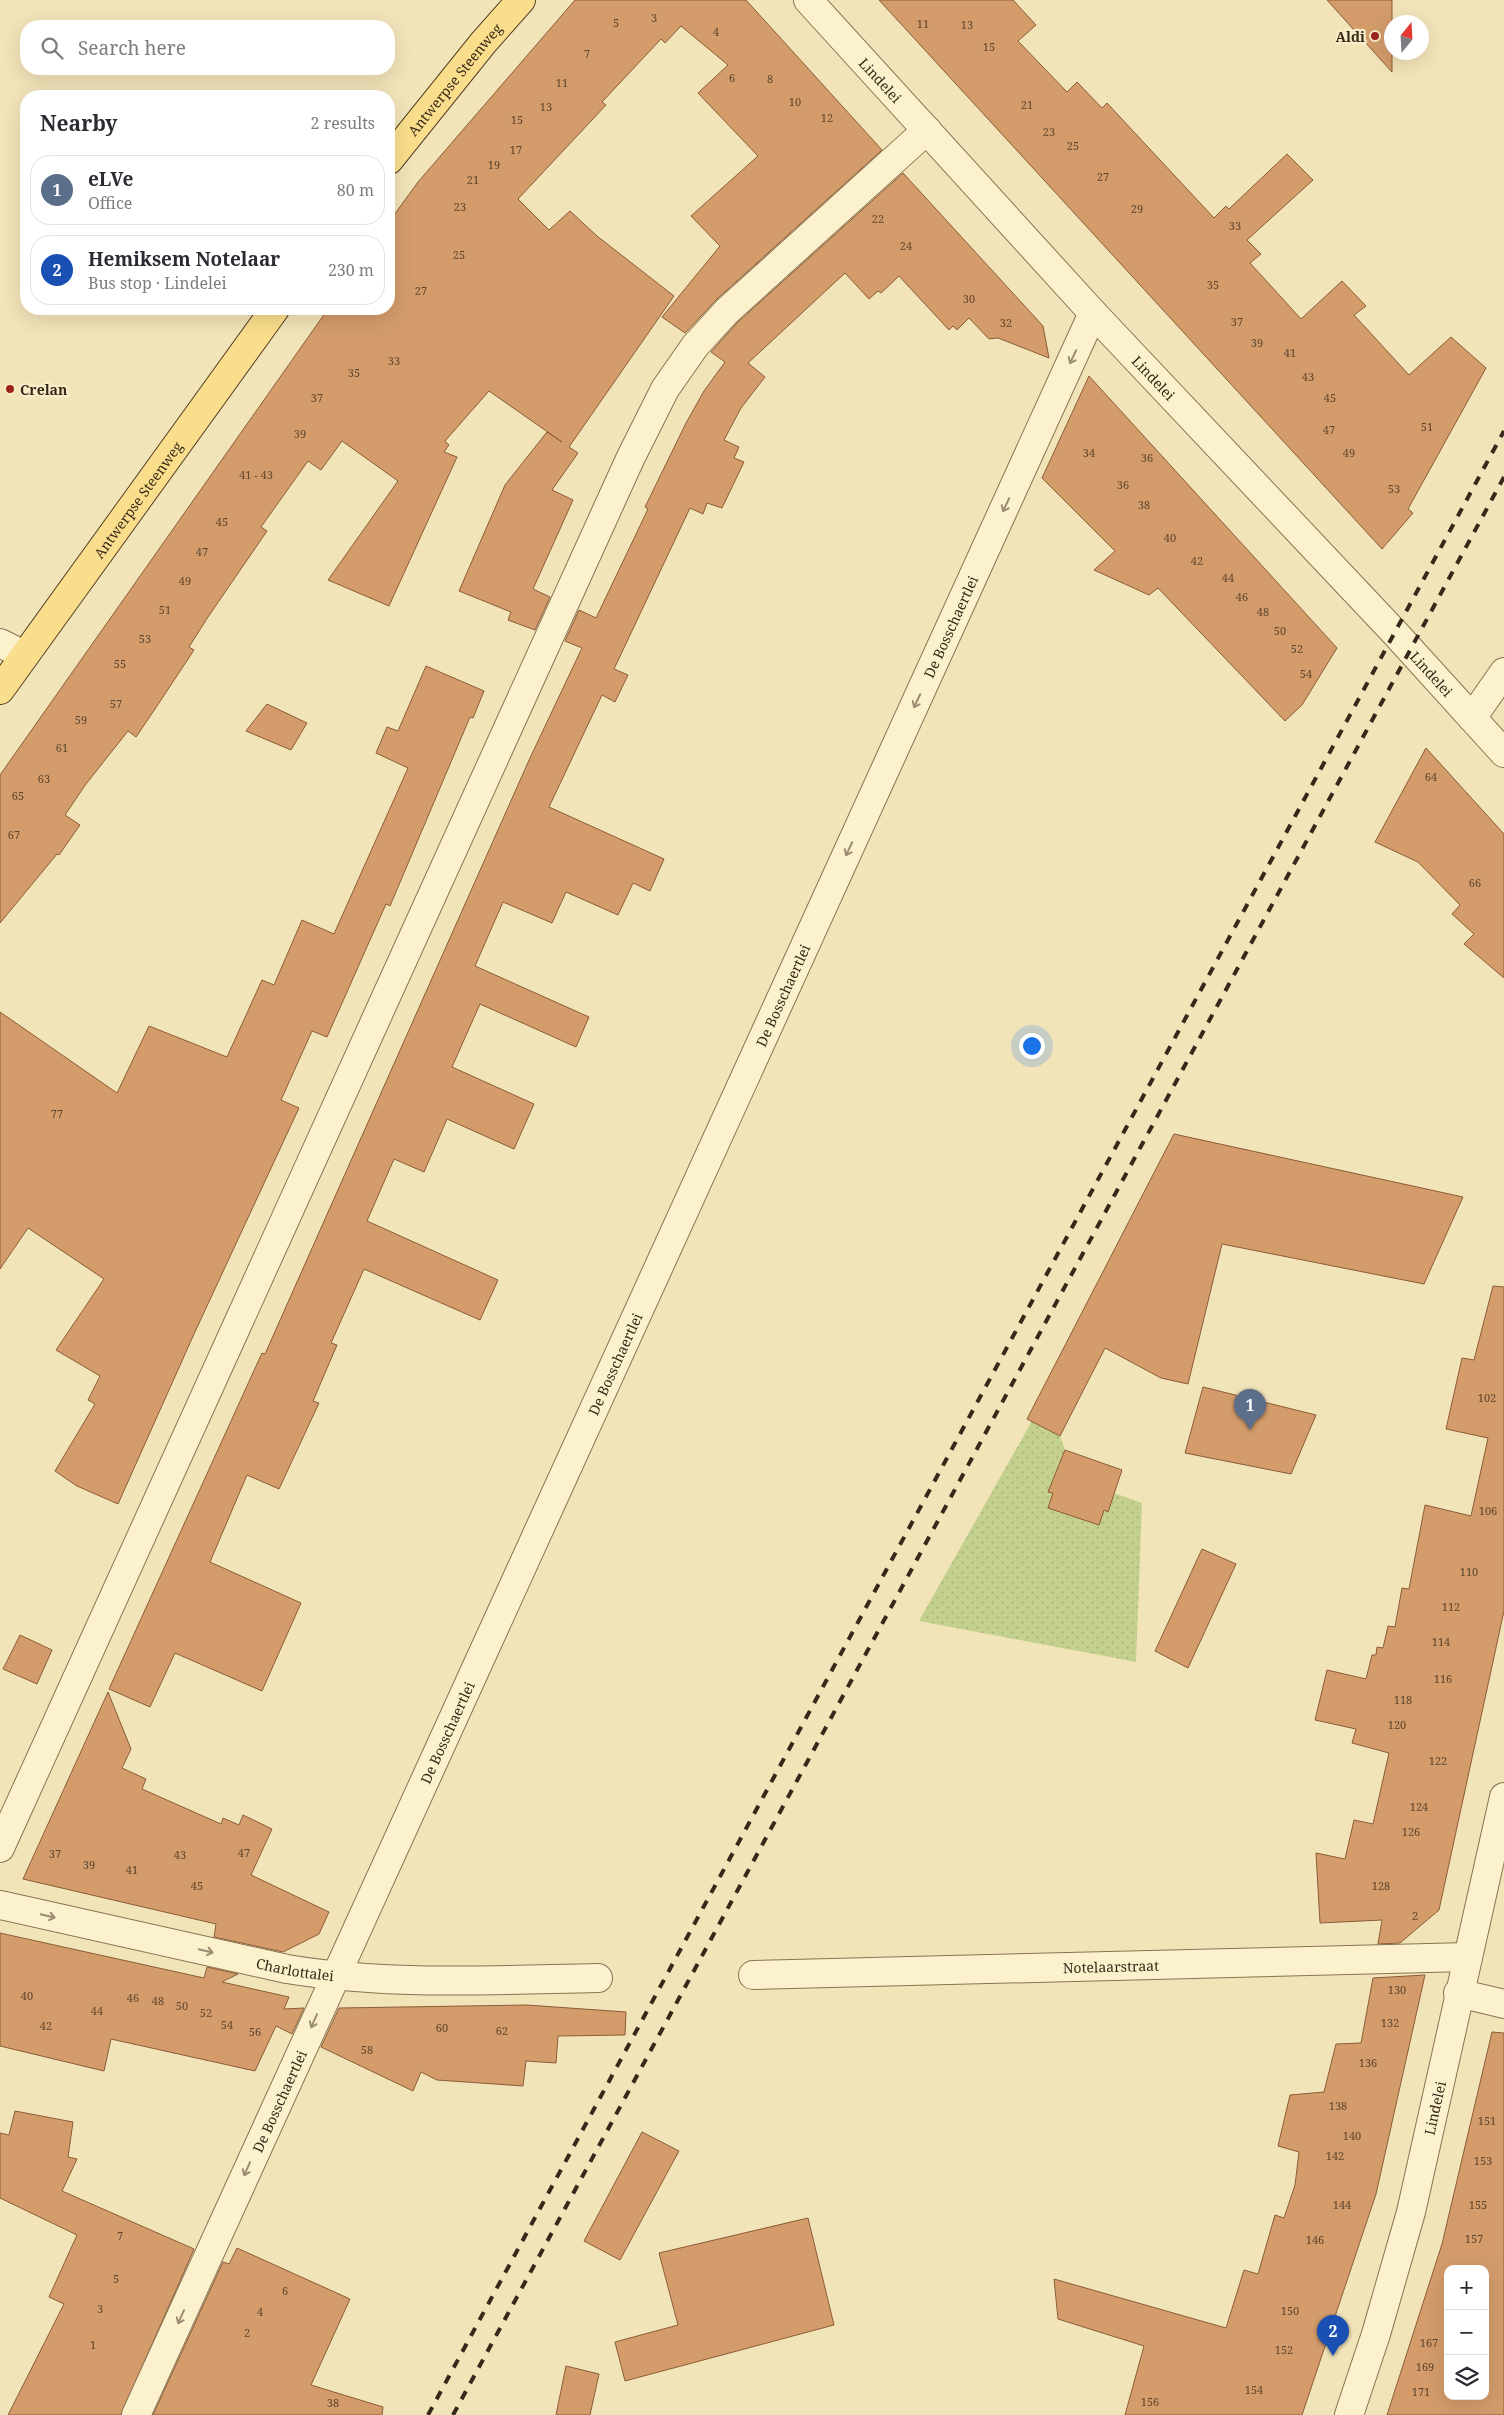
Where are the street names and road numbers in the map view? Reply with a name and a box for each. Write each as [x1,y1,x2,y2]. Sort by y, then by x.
street label: Antwerpse Steenweg [403,19,506,139]
street label: Lindelei [855,53,906,107]
street label: Lindelei [1128,351,1180,404]
street label: Antwerpse Steenweg [89,437,186,562]
street label: De Bosschaertlei [919,572,982,681]
street label: Lindelei [1406,647,1458,700]
street label: De Bosschaertlei [751,941,814,1049]
street label: De Bosschaertlei [583,1309,646,1418]
street label: De Bosschaertlei [415,1678,478,1787]
street label: Charlottalei [254,1953,335,1985]
street label: Notelaarstraat [1063,1955,1159,1977]
street label: De Bosschaertlei [247,2046,311,2155]
street label: Lindelei [1419,2079,1450,2137]

